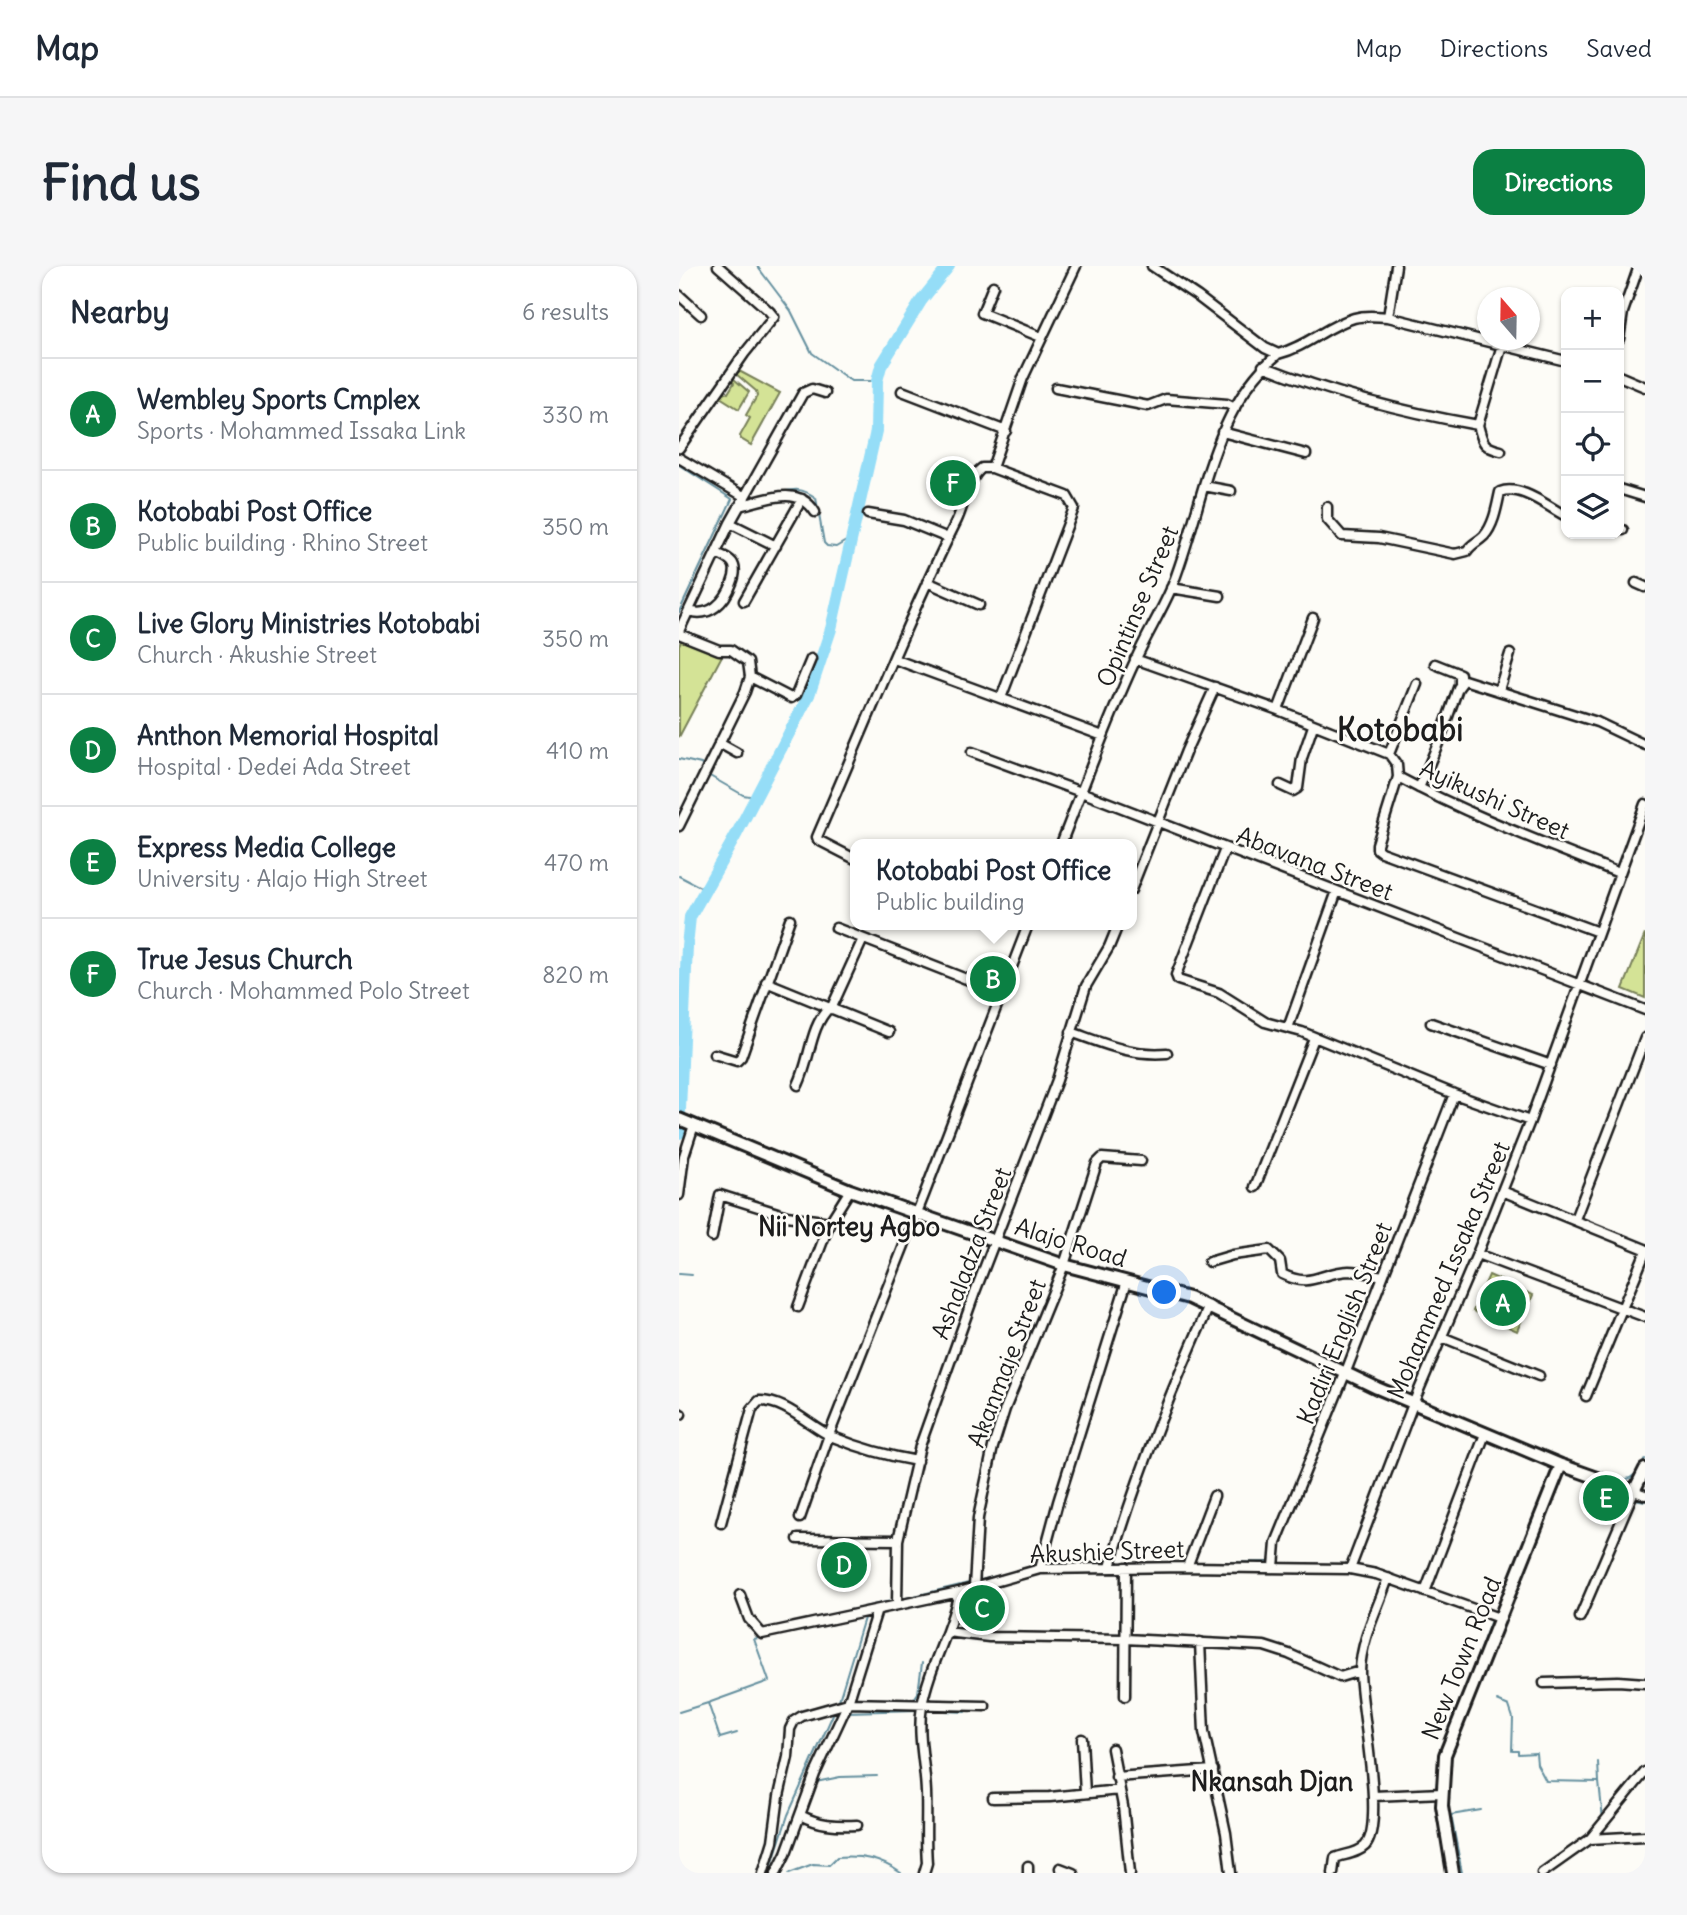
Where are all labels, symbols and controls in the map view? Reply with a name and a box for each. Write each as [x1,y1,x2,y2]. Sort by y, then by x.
text: Map [35,27,99,69]
text: Map [1355,33,1402,63]
text: Directions [1440,33,1548,63]
text: Saved [1586,33,1652,63]
button: Directions [1473,149,1645,215]
text: Find us [42,152,200,213]
north arrow [1477,287,1540,350]
map controls [1561,287,1624,539]
button: + [1561,287,1624,350]
text: Nearby [70,293,170,331]
text: 6 results [522,297,609,326]
button: − [1561,350,1624,413]
text: Wembley Sports Cmplex [137,383,420,416]
text: A [86,400,100,429]
text: 330 m [542,400,609,429]
button: locate [1561,413,1624,476]
text: Sports · Mohammed Issaka Link [137,416,466,445]
pin: F [930,457,976,509]
button: layers [1561,476,1624,539]
text: Kotobabi Post Office [137,495,372,528]
text: B [85,512,101,541]
text: 350 m [542,512,609,541]
street label: Opintinse Street [1090,521,1184,691]
text: Public building · Rhino Street [137,528,428,557]
text: Live Glory Ministries Kotobabi [137,607,480,640]
text: C [85,624,101,653]
text: 350 m [542,624,609,653]
text: Church · Akushie Street [137,640,377,669]
district label: Kotobabi [1337,709,1463,750]
text: Anthon Memorial Hospital [137,719,439,752]
text: D [85,736,101,765]
text: 410 m [546,736,609,765]
text: Hospital · Dedei Ada Street [137,752,411,781]
street label: Ayikushi Street [1416,753,1574,845]
street label: Abavana Street [1233,819,1397,907]
text: Express Media College [137,831,396,864]
popup [850,839,1137,930]
text: E [86,848,100,877]
text: 470 m [544,848,609,877]
text: Kotobabi Post Office [876,854,1111,887]
text: University · Alajo High Street [137,864,428,893]
text: Public building [876,887,1025,916]
text: True Jesus Church [137,943,353,976]
pin: B [970,953,1016,1005]
text: F [86,960,100,989]
text: 820 m [542,960,609,989]
text: Church · Mohammed Polo Street [137,976,470,1005]
street label: Mohammed Issaka Street [1380,1137,1516,1403]
street label: Ashaladza Street [924,1163,1018,1343]
district label: Nii Nortey Agbo [758,1210,940,1243]
street label: Alajo Road [1011,1211,1131,1273]
street label: Kadiri English Street [1290,1218,1398,1428]
street label: Akanmaje Street [960,1275,1052,1451]
your location [1147,1275,1181,1309]
pin: A [1480,1277,1526,1329]
pin: E [1583,1472,1629,1524]
street label: Akushie Street [1029,1533,1185,1569]
pin: D [821,1539,867,1591]
street label: New Town Road [1415,1572,1507,1744]
pin: C [959,1582,1005,1634]
district label: Nkansah Djan [1191,1765,1353,1798]

